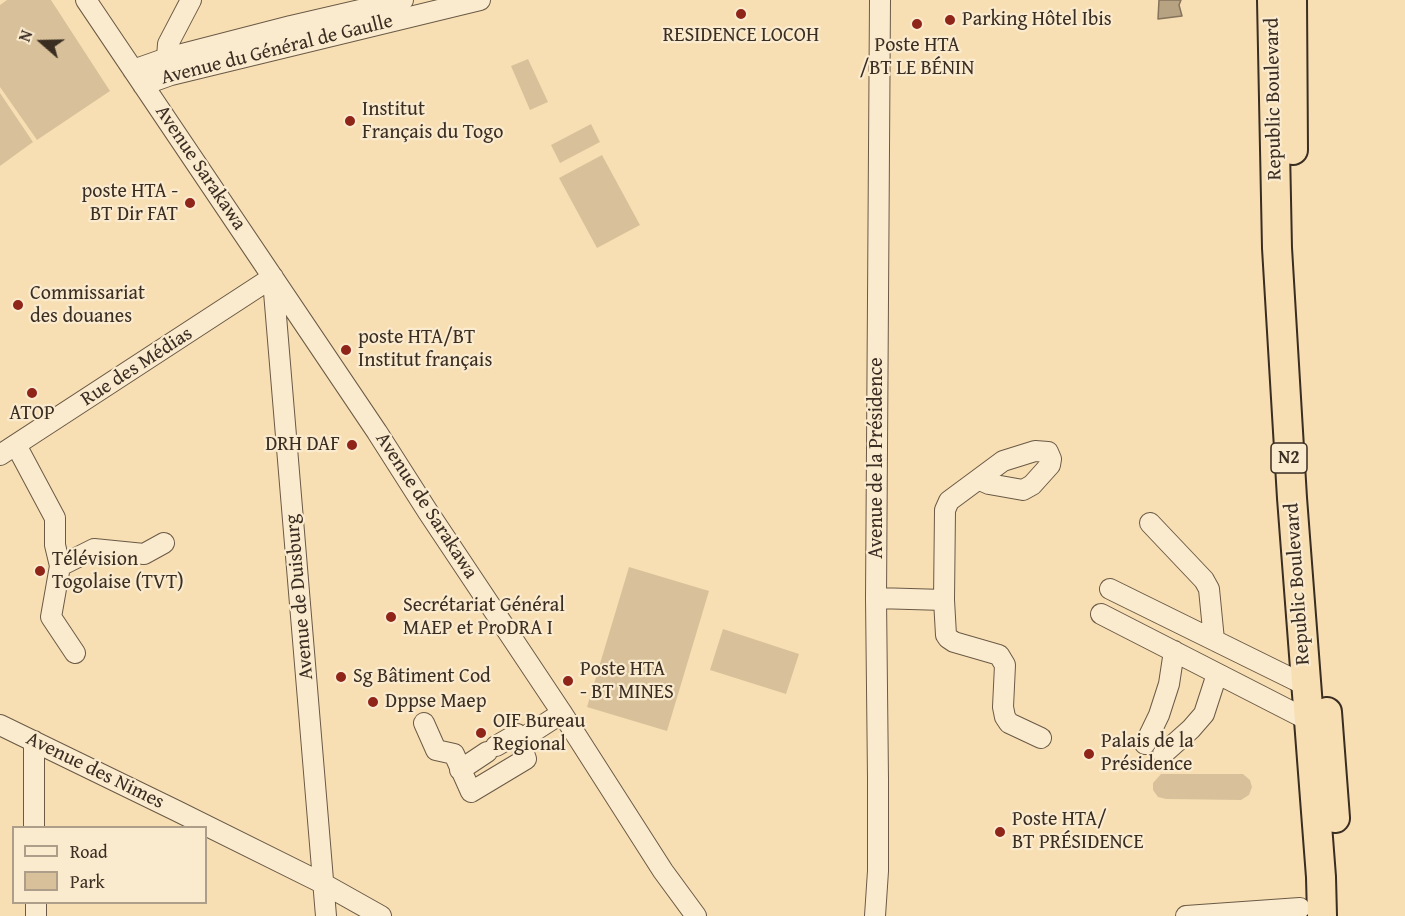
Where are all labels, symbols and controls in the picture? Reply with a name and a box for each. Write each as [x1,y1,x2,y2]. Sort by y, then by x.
marker: RESIDENCE LOCOH [734,7,748,21]
place label: Parking Hôtel Ibis [962,8,1112,32]
street label: Avenue du Général de Gaulle [159,10,395,90]
north arrow [12,12,72,72]
marker: Parking Hôtel Ibis [943,13,957,27]
marker: Poste HTA /BT LE BÉNIN [910,17,924,31]
street label: Republic Boulevard [1261,18,1287,180]
place label: RESIDENCE LOCOH [663,24,819,48]
text: N [12,27,38,45]
place label: Poste HTA /BT LE BÉNIN [860,34,974,81]
place label: Institut Français du Togo [362,98,503,145]
street label: Avenue Sarakawa [149,101,251,235]
marker: Institut Français du Togo [343,114,357,128]
place label: poste HTA - BT Dir FAT [82,180,178,227]
marker: poste HTA - BT Dir FAT [183,196,197,210]
place label: Commissariat des douanes [30,282,145,329]
marker: Commissariat des douanes [11,298,25,312]
street label: Rue des Médias [77,322,197,412]
place label: poste HTA/BT Institut français [358,326,492,373]
marker: poste HTA/BT Institut français [339,343,353,357]
street label: Avenue de la Présidence [865,357,889,559]
marker: ATOP [25,386,39,400]
place label: ATOP [9,402,55,426]
street label: Avenue de Sarakawa [370,428,482,584]
place label: DRH DAF [265,433,340,457]
marker: DRH DAF [345,438,359,452]
road number: N2 [1271,443,1307,473]
street label: Republic Boulevard [1280,502,1316,666]
street label: Avenue de Duisburg [281,513,319,681]
place label: Télévision Togolaise (TVT) [52,548,184,595]
marker: Télévision Togolaise (TVT) [33,564,47,578]
place label: Secrétariat Général MAEP et ProDRA I [403,594,565,641]
marker: Secrétariat Général MAEP et ProDRA I [384,610,398,624]
place label: Poste HTA - BT MINES [580,658,674,705]
place label: Sg Bâtiment Cod [353,665,491,689]
marker: Sg Bâtiment Cod [334,670,348,684]
marker: Poste HTA - BT MINES [561,674,575,688]
place label: Dppse Maep [385,690,486,714]
marker: Dppse Maep [366,695,380,709]
place label: OIF Bureau Regional [493,710,585,757]
marker: OIF Bureau Regional [474,726,488,740]
street label: Avenue des Nimes [22,727,168,815]
place label: Palais de la Présidence [1101,730,1194,777]
marker: Palais de la Présidence [1082,747,1096,761]
place label: Poste HTA/ BT PRÉSIDENCE [1012,808,1144,855]
marker: Poste HTA/ BT PRÉSIDENCE [993,825,1007,839]
legend [12,826,207,904]
text: Road [70,838,108,865]
text: Park [70,868,105,895]

